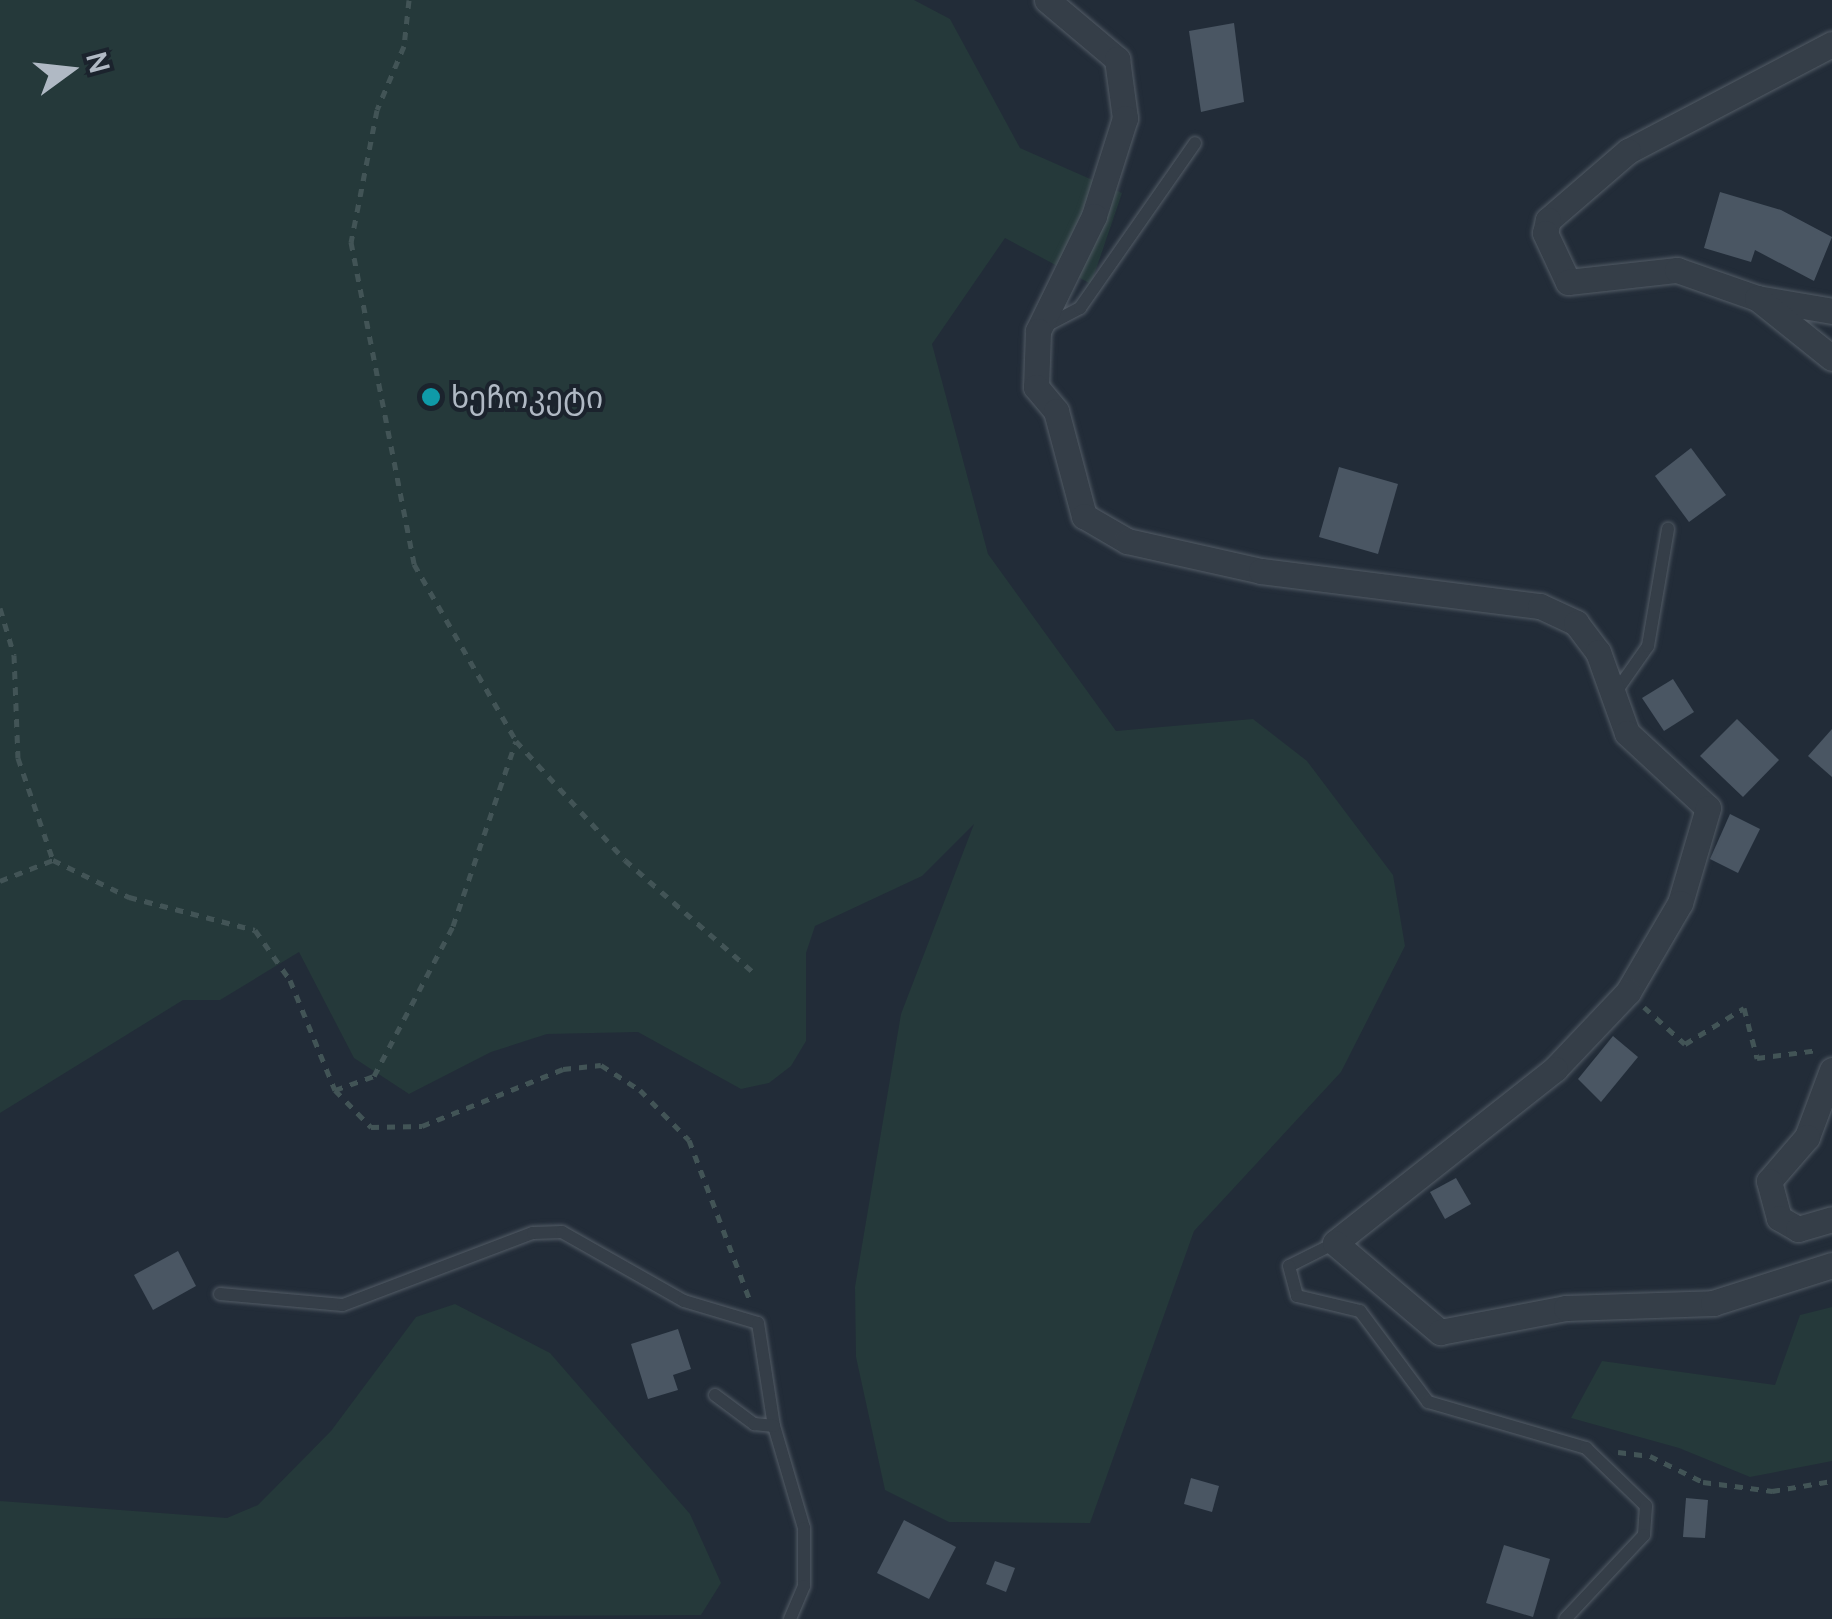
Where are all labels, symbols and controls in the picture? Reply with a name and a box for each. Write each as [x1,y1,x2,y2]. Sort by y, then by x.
north arrow [20,20,120,120]
text: N [78,48,120,77]
place label: ხეჩოკეტი [451,379,603,415]
marker: ხეჩოკეტი [420,386,442,408]

